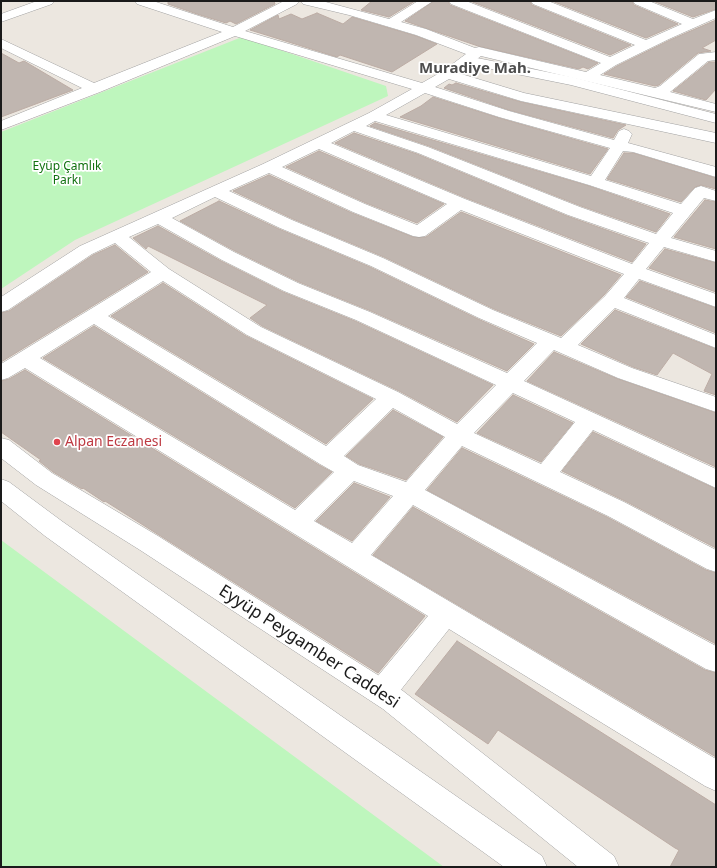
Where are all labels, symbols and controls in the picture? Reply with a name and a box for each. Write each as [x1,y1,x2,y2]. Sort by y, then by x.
district label: Muradiye Mah. [419,60,531,78]
park label: Eyüp Çamlık Parkı [33,160,101,188]
place label: Alpan Eczanesi [65,434,162,450]
marker: Alpan Eczanesi [52,437,62,447]
street label: Eyyüp Peygamber Caddesi [215,581,403,713]

